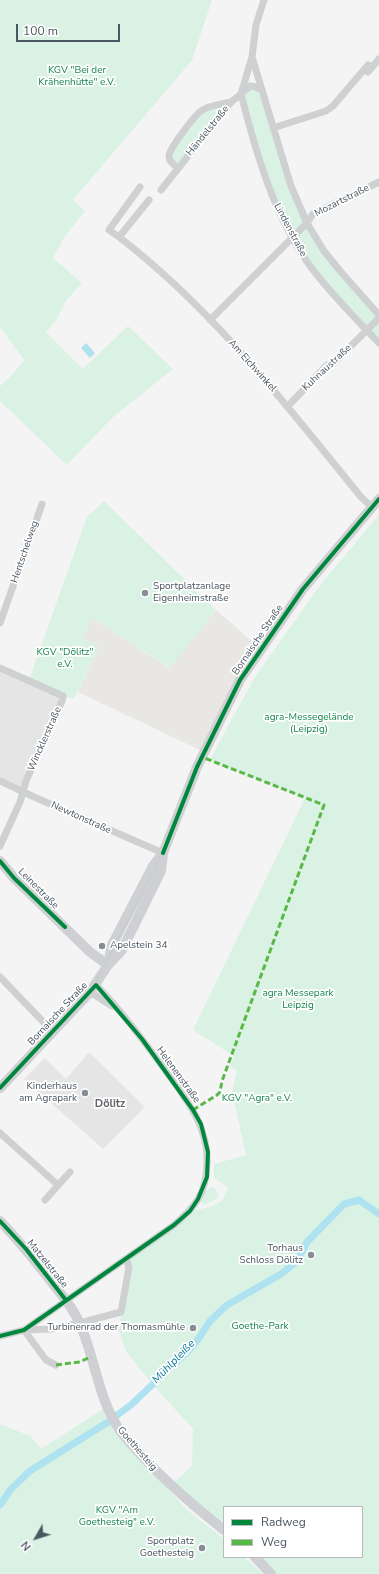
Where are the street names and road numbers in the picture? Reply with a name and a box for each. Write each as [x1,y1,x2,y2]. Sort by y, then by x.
street label: Händelstraße [184,103,232,159]
street label: Mozartstraße [313,182,371,220]
street label: Lindenstraße [271,201,309,259]
street label: Am Eichwinkel [225,337,279,395]
street label: Kuhnaustraße [300,342,354,394]
street label: Hentschelweg [9,519,41,585]
street label: Bornaische Straße [230,603,286,677]
street label: Wincklerstraße [25,705,65,773]
street label: Newtonstraße [49,799,113,837]
street label: Leinestraße [15,866,61,912]
street label: Bornaische Straße [26,980,90,1048]
street label: Helenenstraße [154,1045,202,1105]
street label: Matzelstraße [24,1237,70,1291]
street label: Goethesteig [115,1425,159,1473]

